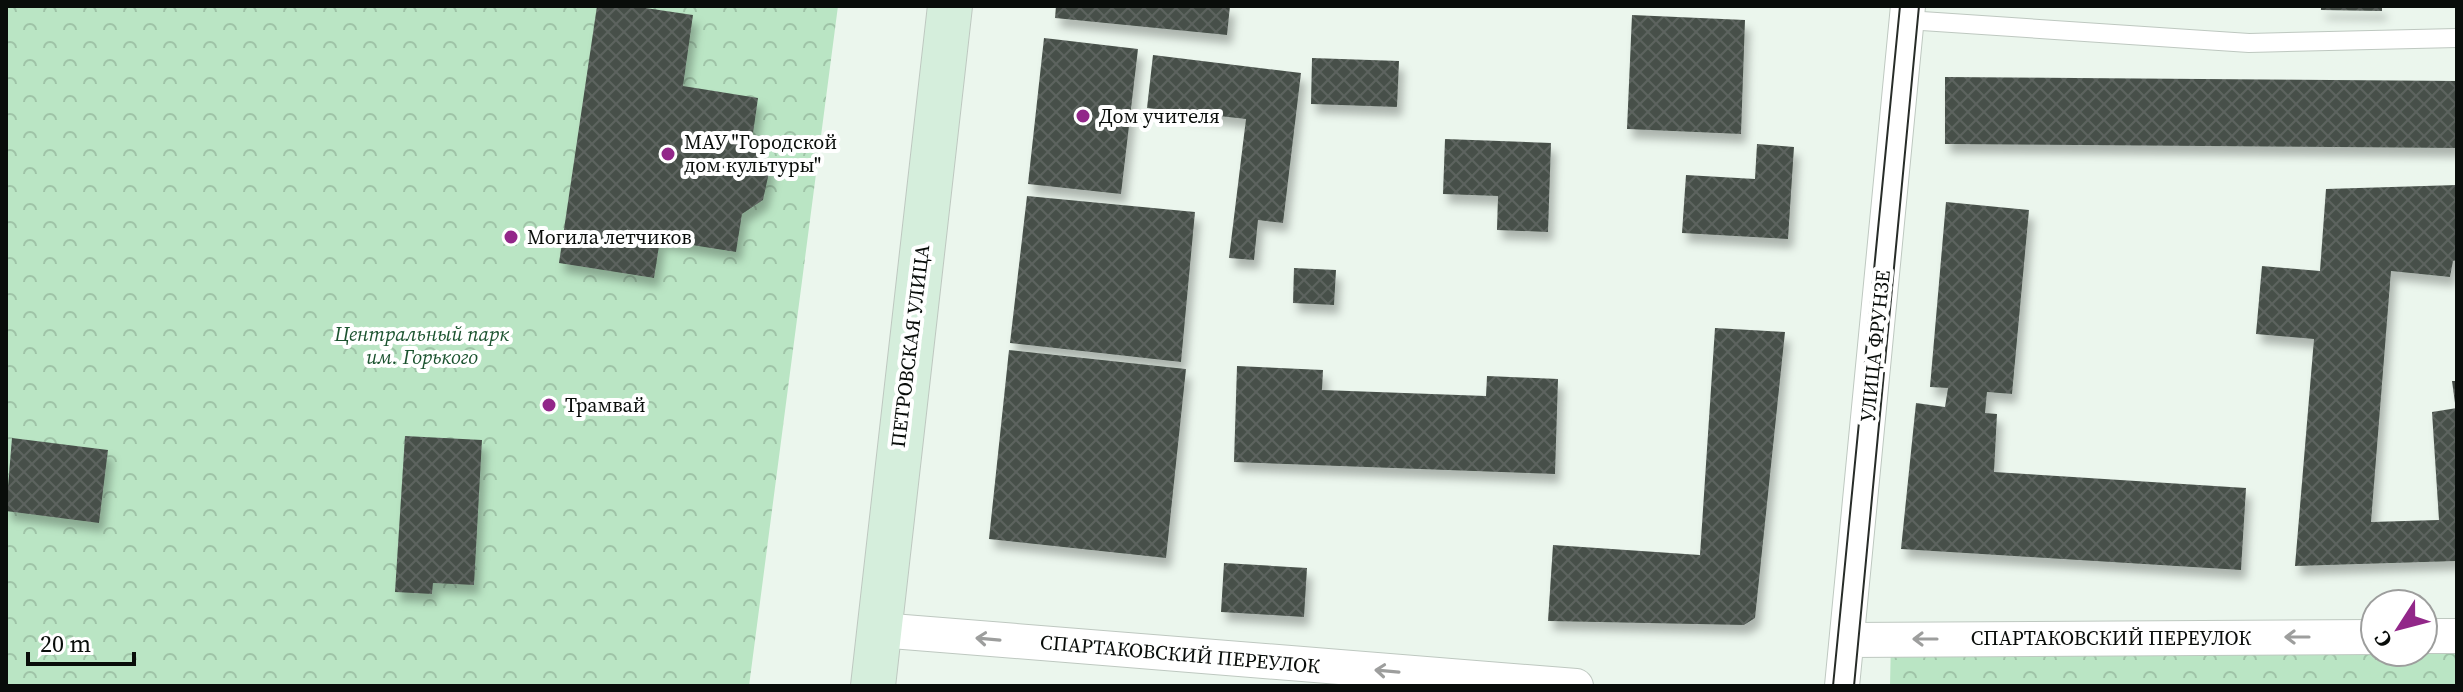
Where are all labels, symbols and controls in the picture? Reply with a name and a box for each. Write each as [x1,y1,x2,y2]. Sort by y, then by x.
place label: Дом учителя [1099,102,1220,130]
marker: Дом учителя [1074,107,1092,125]
place label: МАУ "Городской дом культуры" [684,128,837,179]
marker: МАУ "Городской дом культуры" [659,145,677,163]
place label: Могила летчиков [527,223,692,251]
marker: Могила летчиков [502,228,520,246]
street label: ПЕТРОВСКАЯ УЛИЦА [884,242,936,449]
street label: УЛИЦА ФРУНЗЕ [1853,269,1897,423]
park label: Центральный парк им. Горького [334,320,509,371]
place label: Трамвай [565,391,646,419]
marker: Трамвай [540,396,558,414]
north arrow [2359,588,2439,668]
scale bar [28,616,134,666]
street label: СПАРТАКОВСКИЙ ПЕРЕУЛОК [1971,624,2252,652]
text: С [2366,625,2399,654]
text: 20 m [40,627,91,660]
street label: СПАРТАКОВСКИЙ ПЕРЕУЛОК [1039,628,1322,680]
one-way arrow [2284,629,2311,645]
one-way arrow [975,631,1002,646]
one-way arrow [1912,631,1939,647]
one-way arrow [1374,663,1401,678]

